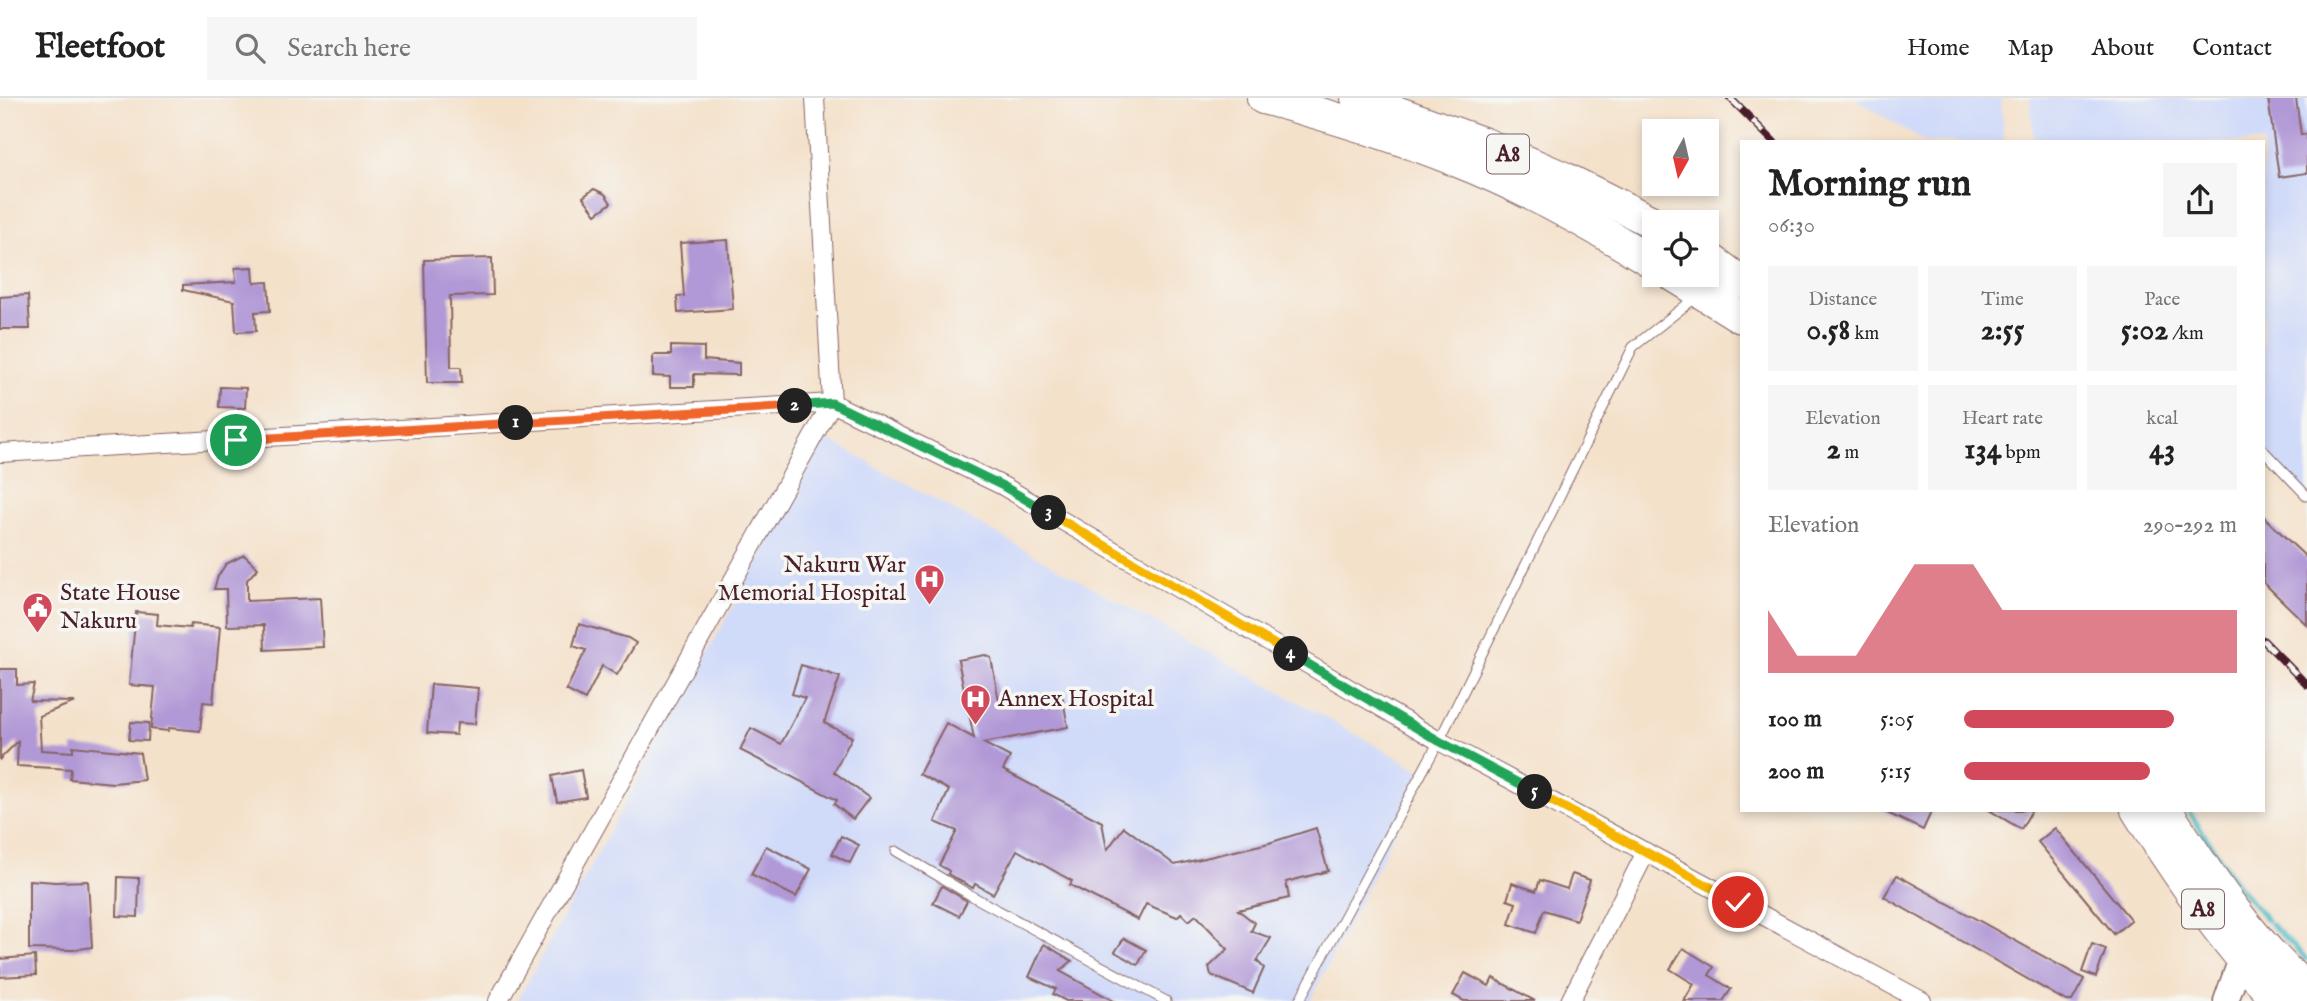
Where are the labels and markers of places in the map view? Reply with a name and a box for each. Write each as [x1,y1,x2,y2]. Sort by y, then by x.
pin: 2 [778,388,812,424]
pin: 1 [498,406,534,440]
pin [206,410,266,470]
pin: 3 [1032,496,1066,530]
place label: Nakuru War Memorial Hospital [718,550,906,609]
hospital icon: Nakuru War Memorial Hospital [912,562,946,606]
place label: State House Nakuru [60,578,180,637]
public building icon: State House Nakuru [20,590,54,634]
pin: 4 [1274,636,1308,672]
hospital icon: Annex Hospital [958,682,992,726]
place label: Annex Hospital [997,684,1154,715]
pin: 5 [1518,774,1552,810]
pin [1708,872,1768,932]

